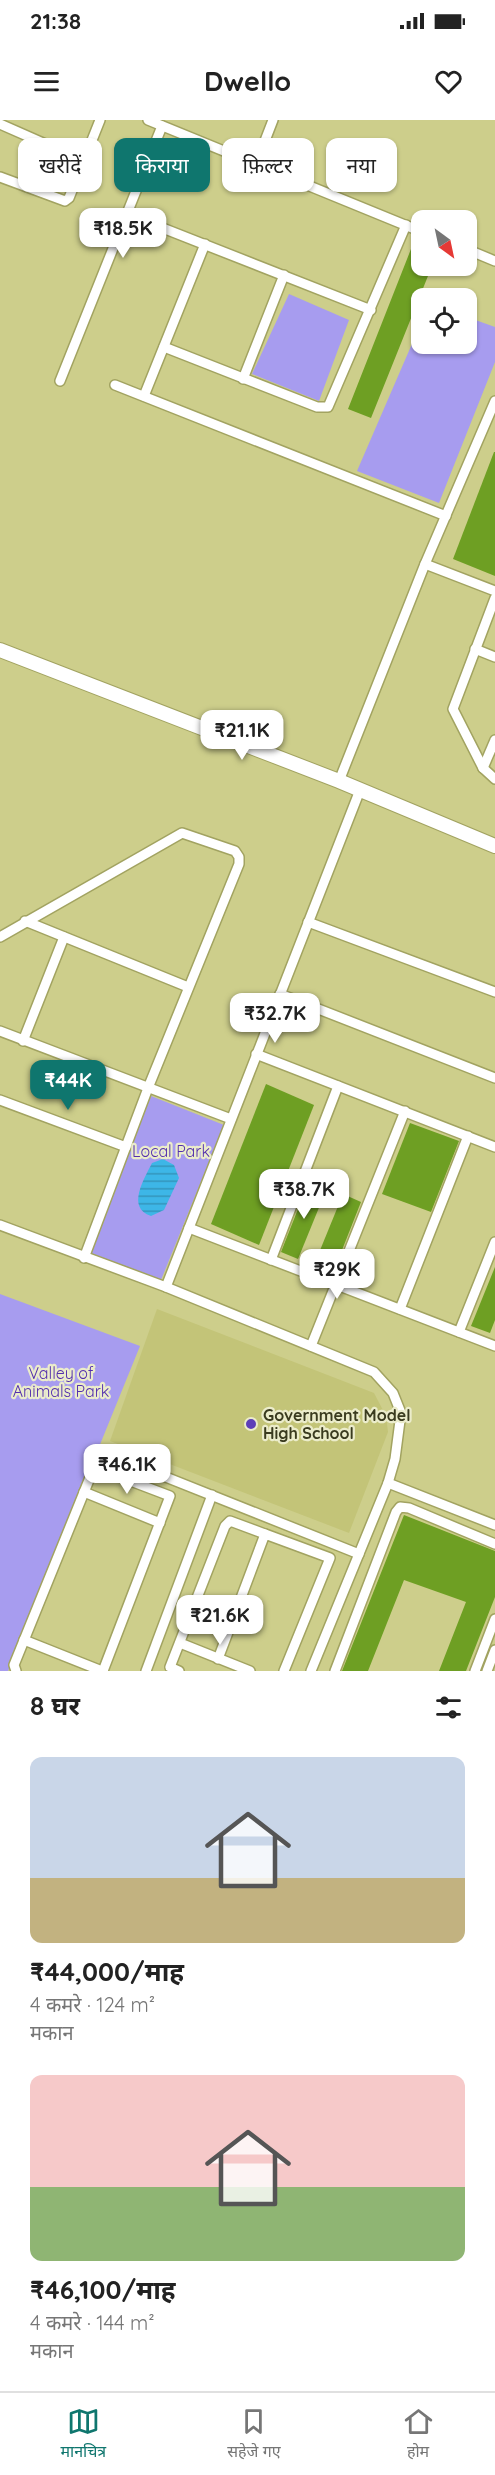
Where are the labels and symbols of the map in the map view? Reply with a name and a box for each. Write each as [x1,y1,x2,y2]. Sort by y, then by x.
pin: ₹18.5K [74,208,172,259]
north arrow [411,210,477,276]
pin: ₹21.1K [193,710,291,761]
pin: ₹32.7K [226,993,324,1044]
pin: ₹44K [32,1060,104,1111]
park label: Local Park [132,1141,210,1161]
pin: ₹38.7K [255,1169,353,1220]
pin: ₹29K [301,1249,373,1300]
park label: Valley of Animals Park [13,1363,109,1401]
place label: Government Model High School [263,1405,411,1443]
marker: Government Model High School [244,1417,258,1431]
pin: ₹46.1K [78,1444,176,1495]
pin: ₹21.6K [171,1595,269,1646]

